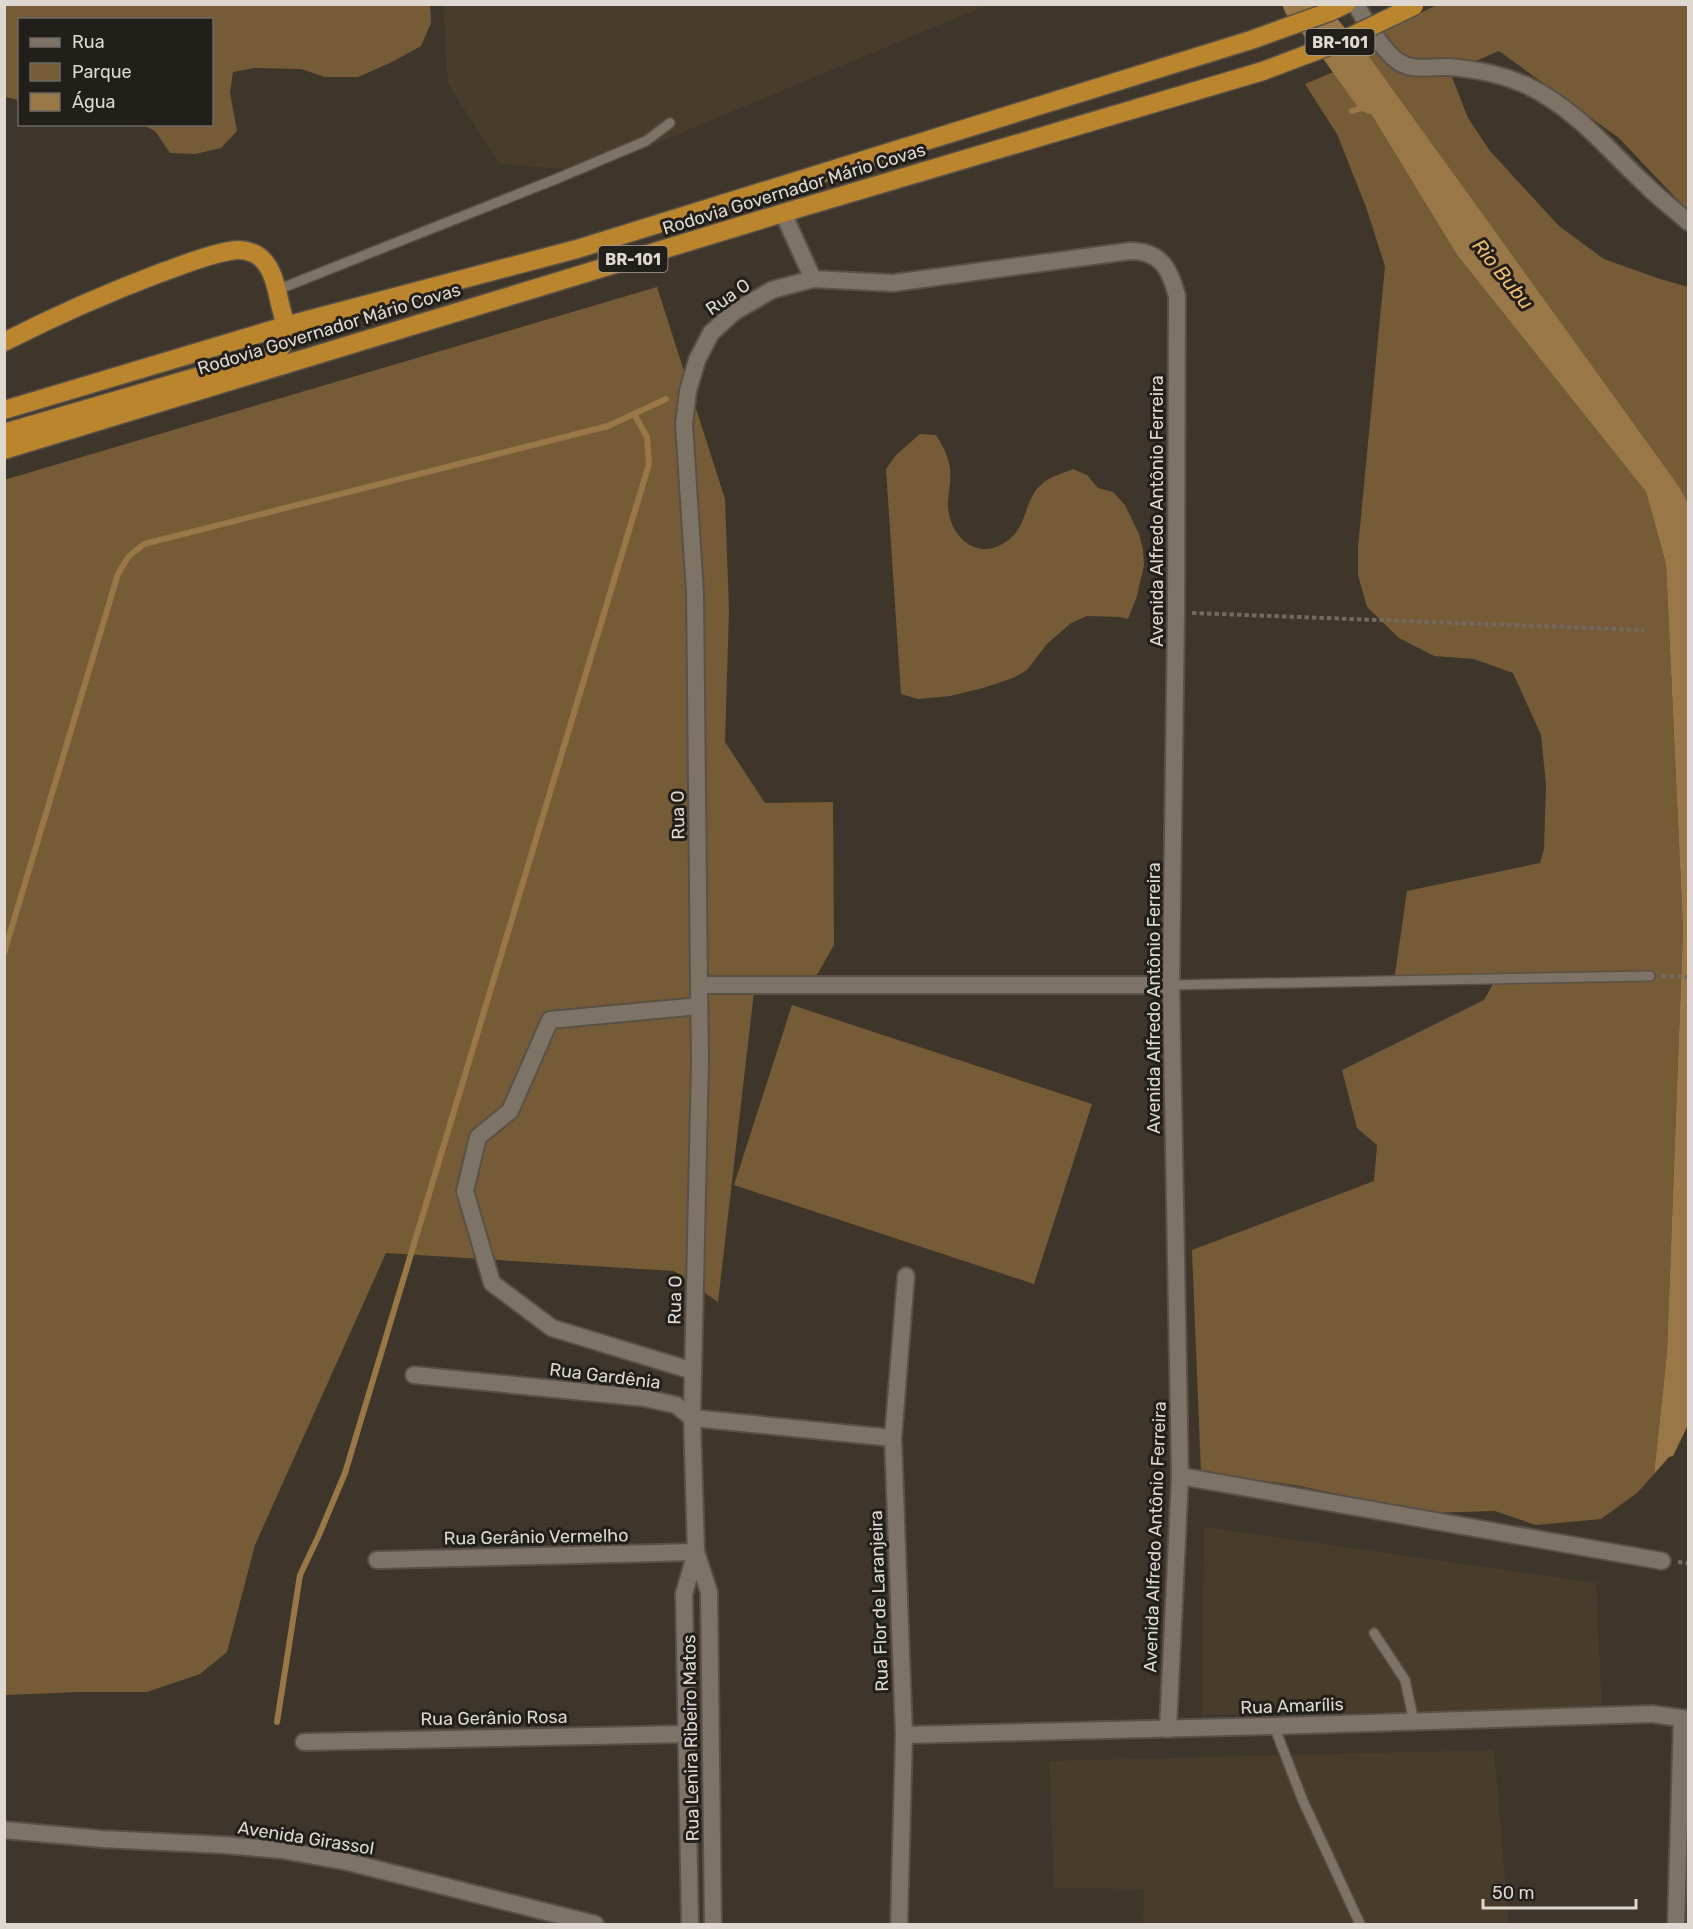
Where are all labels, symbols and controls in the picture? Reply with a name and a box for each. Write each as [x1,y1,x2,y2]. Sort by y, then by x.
legend [18,18,213,126]
road number: BR-101 [1306,29,1374,55]
text: Rua [72,31,105,53]
text: Parque [72,61,132,83]
text: Água [72,91,115,113]
street label: Rodovia Governador Mário Covas [660,138,928,240]
water label: Rio Bubu [1467,234,1539,314]
road number: BR-101 [598,246,668,272]
street label: Rua O [702,274,754,320]
street label: Rodovia Governador Mário Covas [195,278,463,380]
street label: Avenida Alfredo Antônio Ferreira [1146,375,1168,647]
street label: Rua O [667,790,689,840]
street label: Avenida Alfredo Antônio Ferreira [1143,862,1165,1134]
street label: Rua O [664,1275,686,1325]
street label: Rua Gardênia [548,1358,662,1394]
street label: Avenida Alfredo Antônio Ferreira [1139,1401,1171,1673]
street label: Rua Flor de Laranjeira [865,1510,893,1692]
street label: Rua Gerânio Vermelho [443,1524,629,1550]
street label: Rua Lenira Ribeiro Matos [678,1634,704,1842]
street label: Rua Amarílis [1240,1693,1344,1719]
street label: Rua Gerânio Rosa [420,1706,568,1730]
street label: Avenida Girassol [236,1816,376,1860]
scale bar [1483,1872,1636,1910]
text: 50 m [1492,1882,1535,1904]

